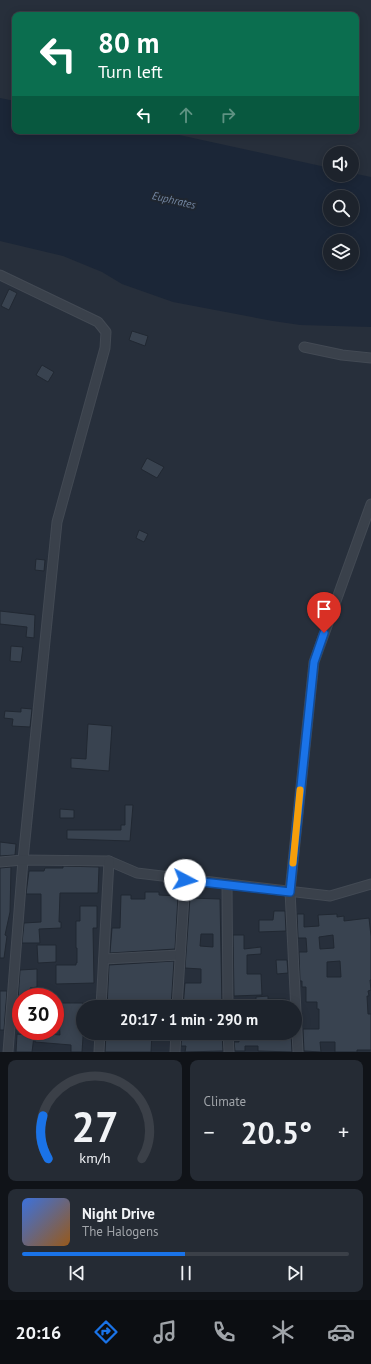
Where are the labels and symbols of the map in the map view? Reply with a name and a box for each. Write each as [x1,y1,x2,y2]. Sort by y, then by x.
water label: Euphrates [151,188,198,212]
pin [307,592,341,633]
position arrow [164,859,206,901]
speed limit sign: 30 [12,988,64,1040]

